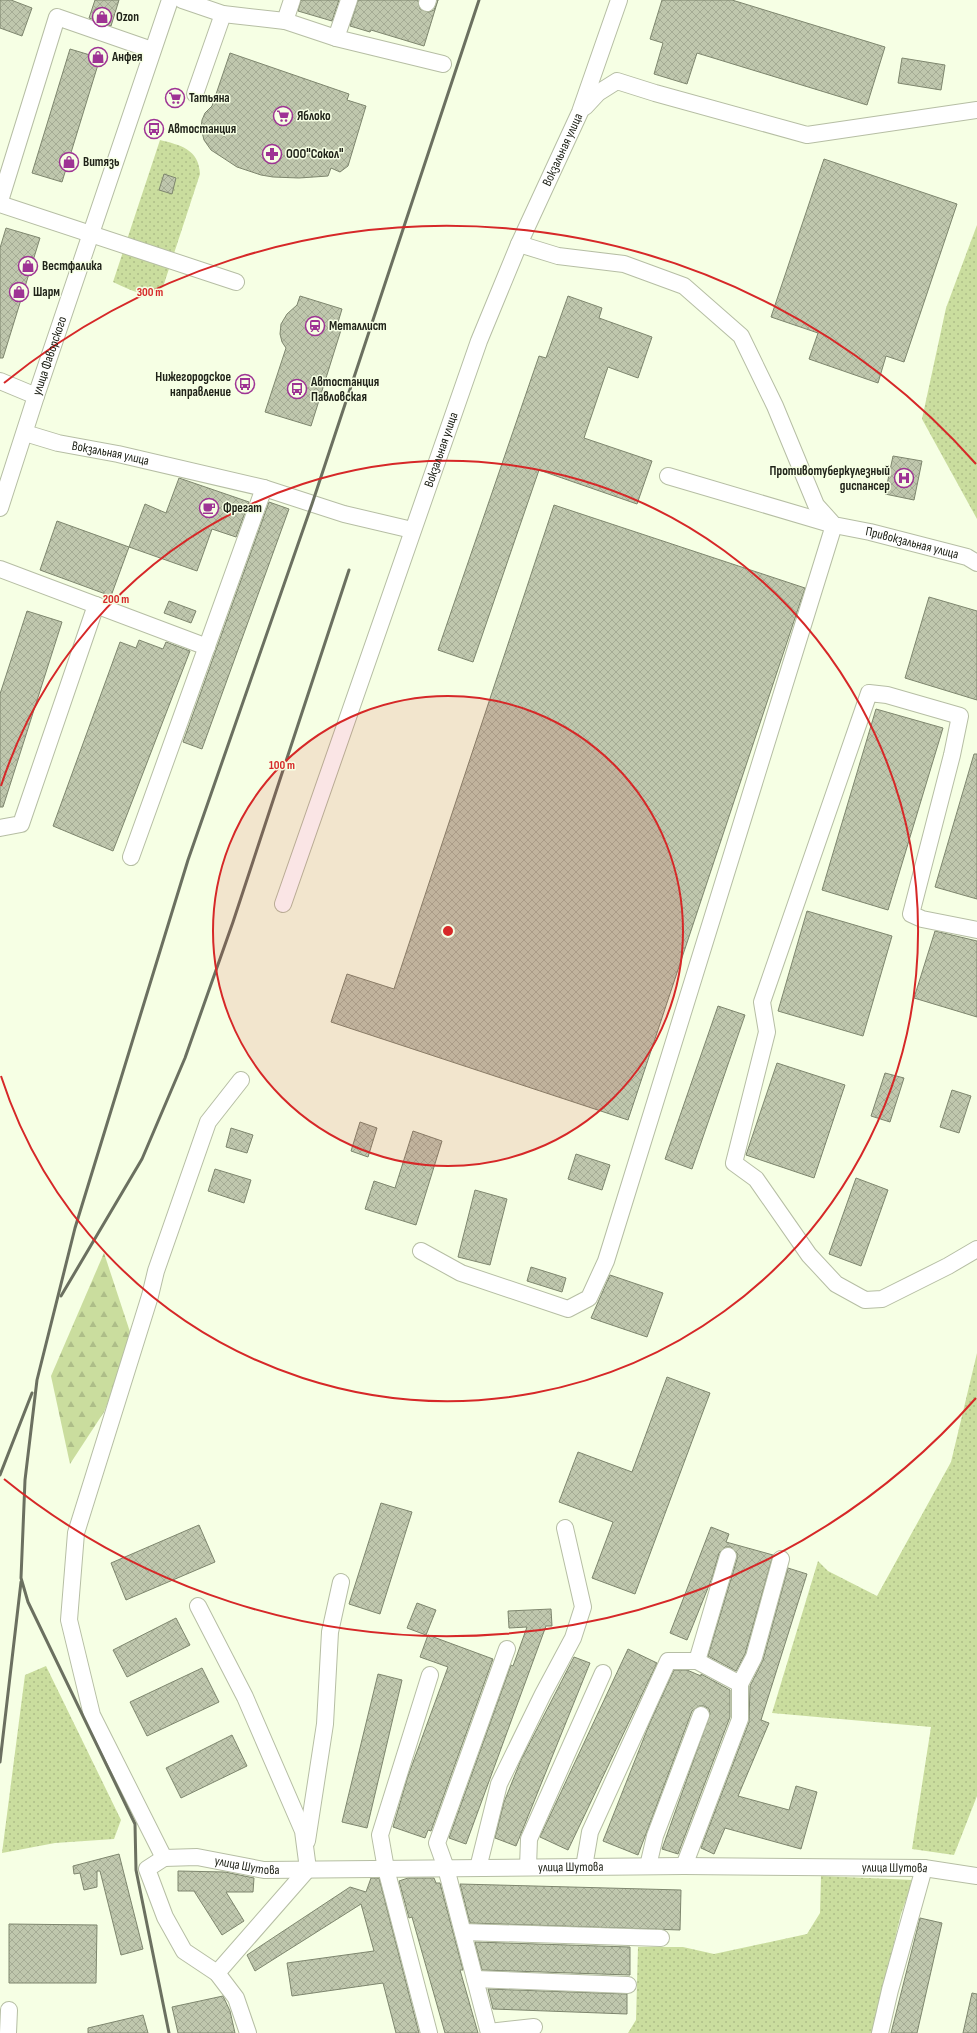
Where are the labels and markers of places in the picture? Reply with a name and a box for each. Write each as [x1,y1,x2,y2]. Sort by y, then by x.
shop icon: Ozon [91,6,113,28]
place label: Ozon [116,9,139,25]
shop icon: Анфея [87,46,109,68]
place label: Анфея [111,49,143,65]
supermarket icon: Татьяна [164,87,186,109]
place label: Татьяна [189,90,230,106]
supermarket icon: Яблоко [272,105,294,127]
place label: Яблоко [297,108,331,124]
bus stop icon: Автостанция [143,118,165,140]
place label: Автостанция [167,121,236,137]
pharmacy icon: ООО"Сокол" [261,143,283,165]
place label: ООО"Сокол" [286,146,344,162]
shop icon: Витязь [58,151,80,173]
place label: Витязь [83,154,120,170]
shop icon: Вестфалика [17,255,39,277]
place label: Вестфалика [42,258,102,274]
shop icon: Шарм [8,281,30,303]
place label: Шарм [33,284,60,300]
station icon: Металлист [304,315,326,337]
place label: Металлист [329,318,387,334]
place label: Нижегородское направление [155,369,231,400]
bus stop icon: Нижегородское направление [234,373,256,395]
place label: Автостанция Павловская [310,374,379,405]
bus stop icon: Автостанция Павловская [286,378,308,400]
place label: Противотуберкулезный диспансер [770,463,890,494]
hospital icon: Противотуберкулезный диспансер [893,467,915,489]
cafe icon: Фрегат [198,497,220,519]
place label: Фрегат [223,500,262,516]
centre of rings [441,924,455,938]

